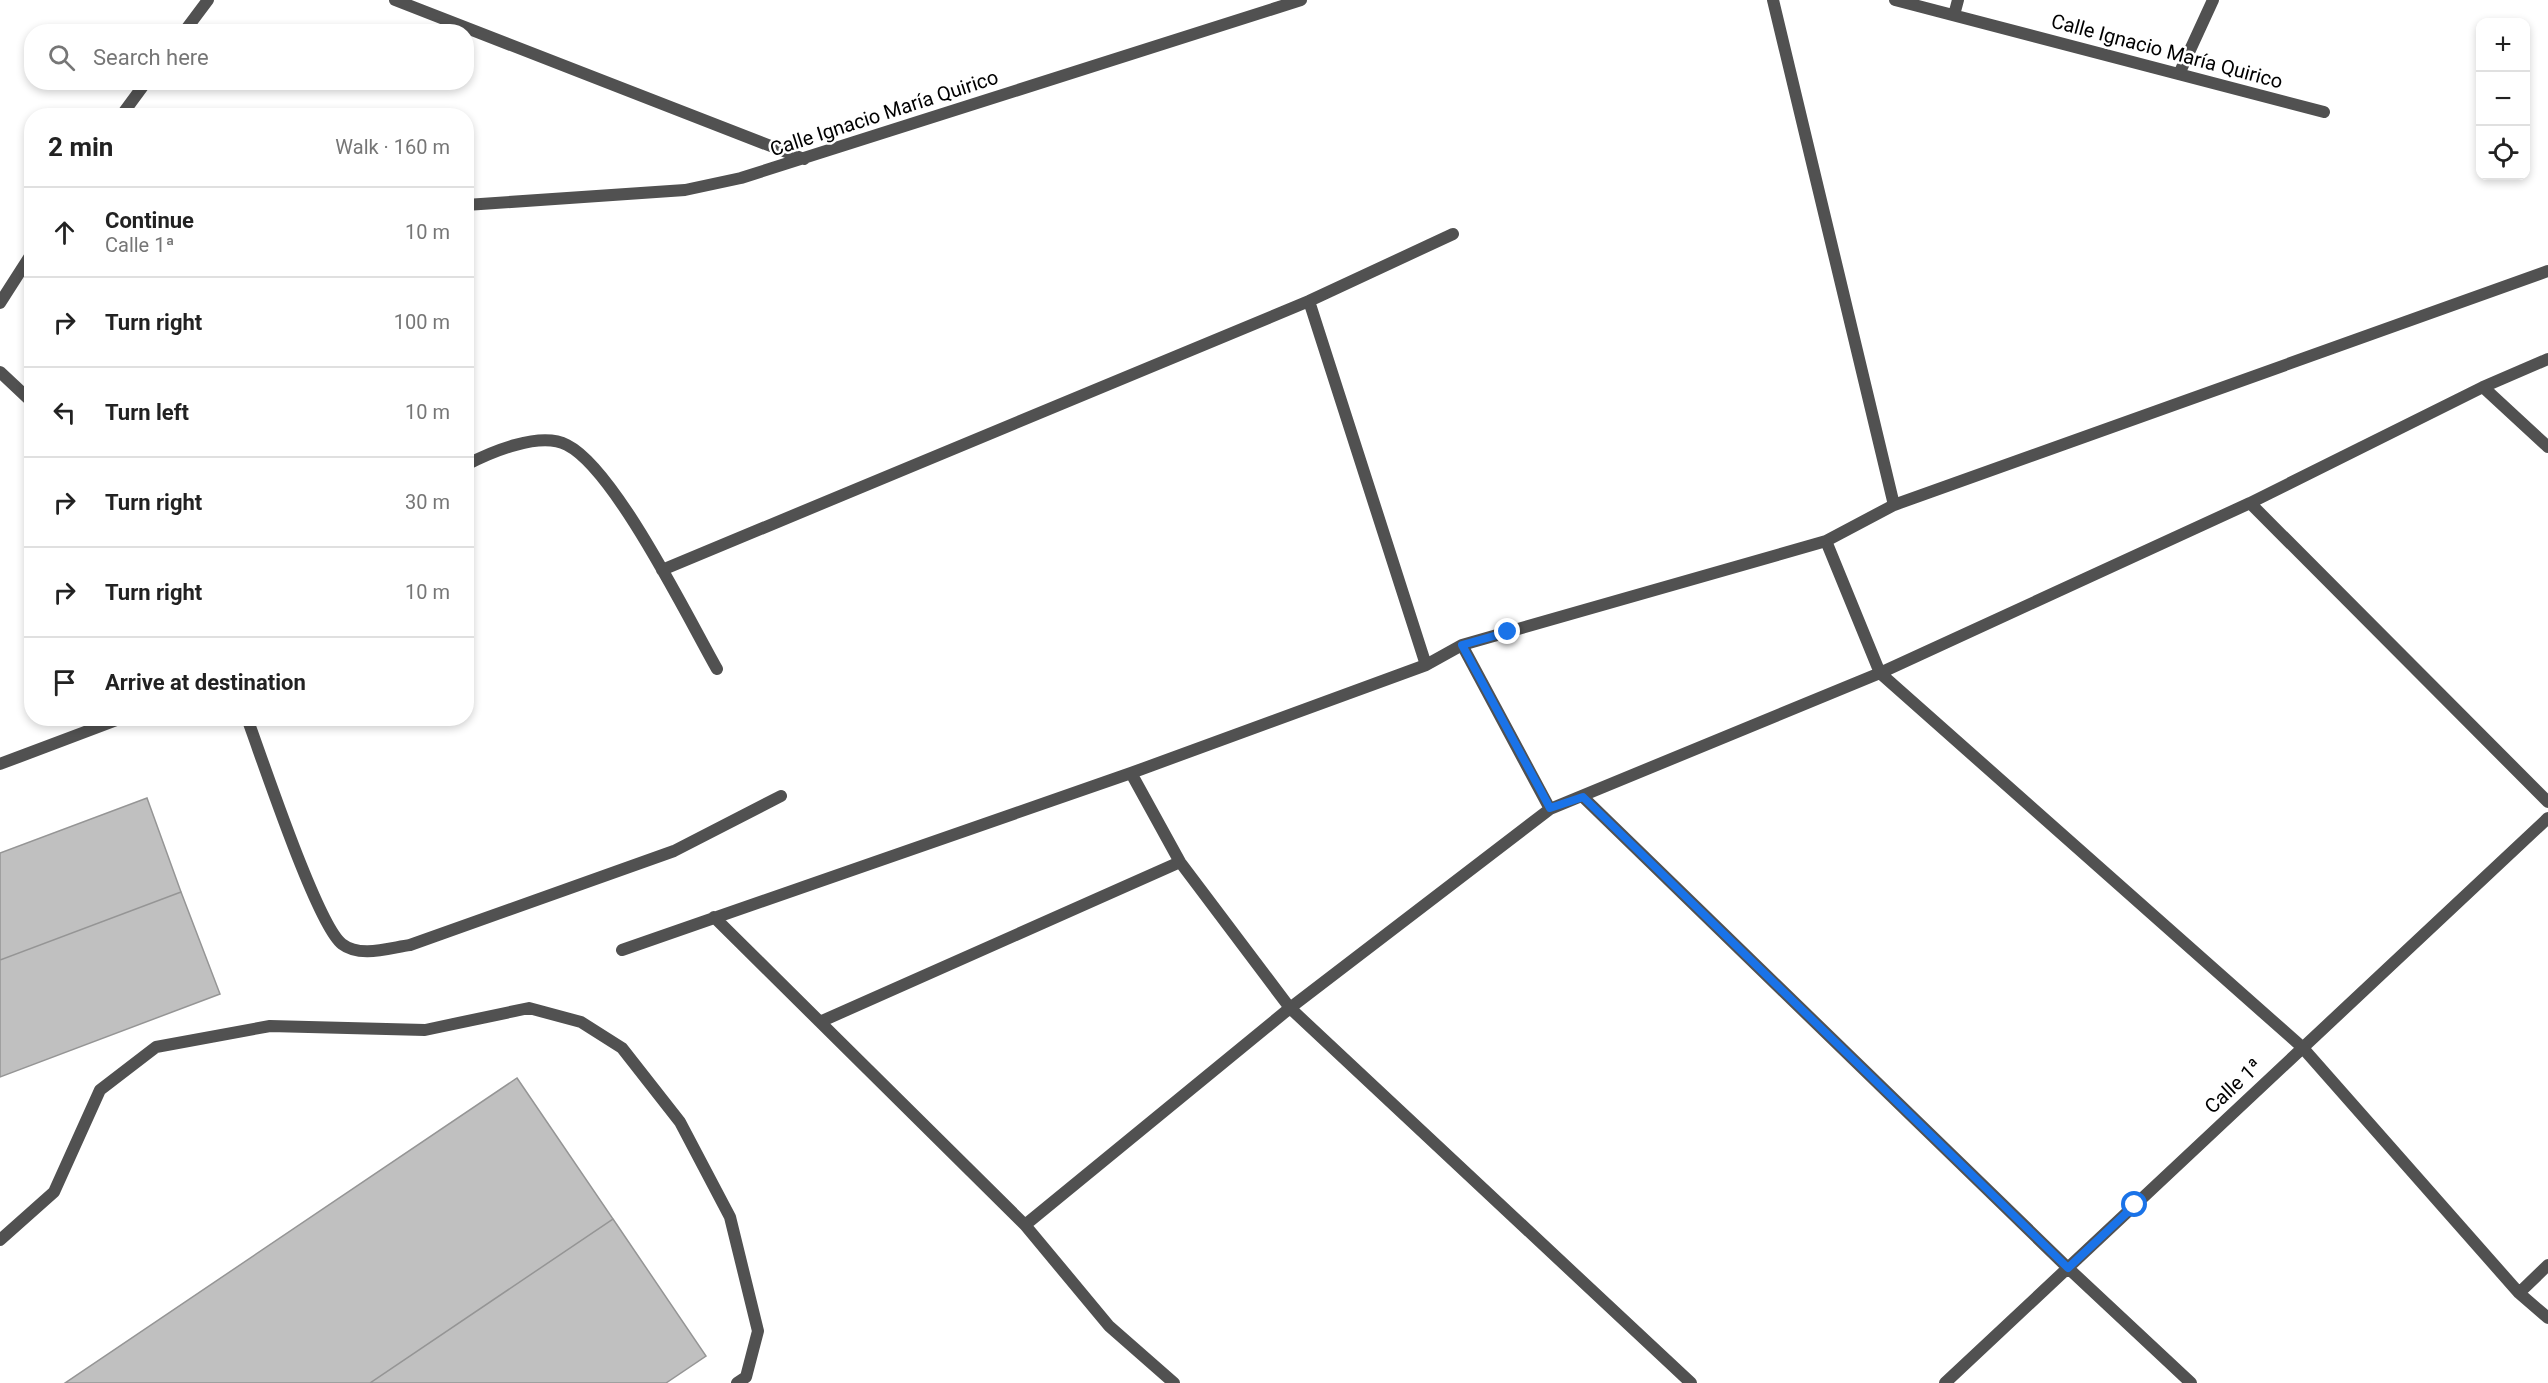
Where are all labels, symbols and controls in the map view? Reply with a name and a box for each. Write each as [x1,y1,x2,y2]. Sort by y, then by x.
street label: Calle Ignacio María Quirico [2049,9,2285,93]
map controls [2476,18,2530,180]
button: + [2476,18,2530,72]
search box [24,24,474,90]
icon: search [45,41,78,74]
text: Search here [93,45,209,70]
street label: Calle Ignacio María Quirico [767,65,1001,161]
button: − [2476,72,2530,126]
button: locate [2476,126,2530,180]
text: 2 min [48,132,113,162]
text: Walk · 160 m [335,135,450,159]
text: Continue [105,208,194,233]
icon: ahead [48,216,81,249]
text: 10 m [405,220,450,244]
text: Calle 1ª [105,233,174,257]
icon: right [48,306,81,339]
text: Turn right [105,310,202,335]
text: 100 m [394,310,450,334]
icon: left [48,396,81,429]
text: Turn left [105,400,189,425]
text: 10 m [405,400,450,424]
icon: right [48,486,81,519]
text: Turn right [105,490,202,515]
text: 30 m [405,490,450,514]
icon: right [48,576,81,609]
text: Turn right [105,580,202,605]
text: 10 m [405,580,450,604]
route end [1494,618,1520,644]
icon: arrive [48,666,81,699]
text: Arrive at destination [105,670,306,695]
street label: Calle 1ª [2199,1054,2267,1118]
route start [2121,1191,2147,1217]

